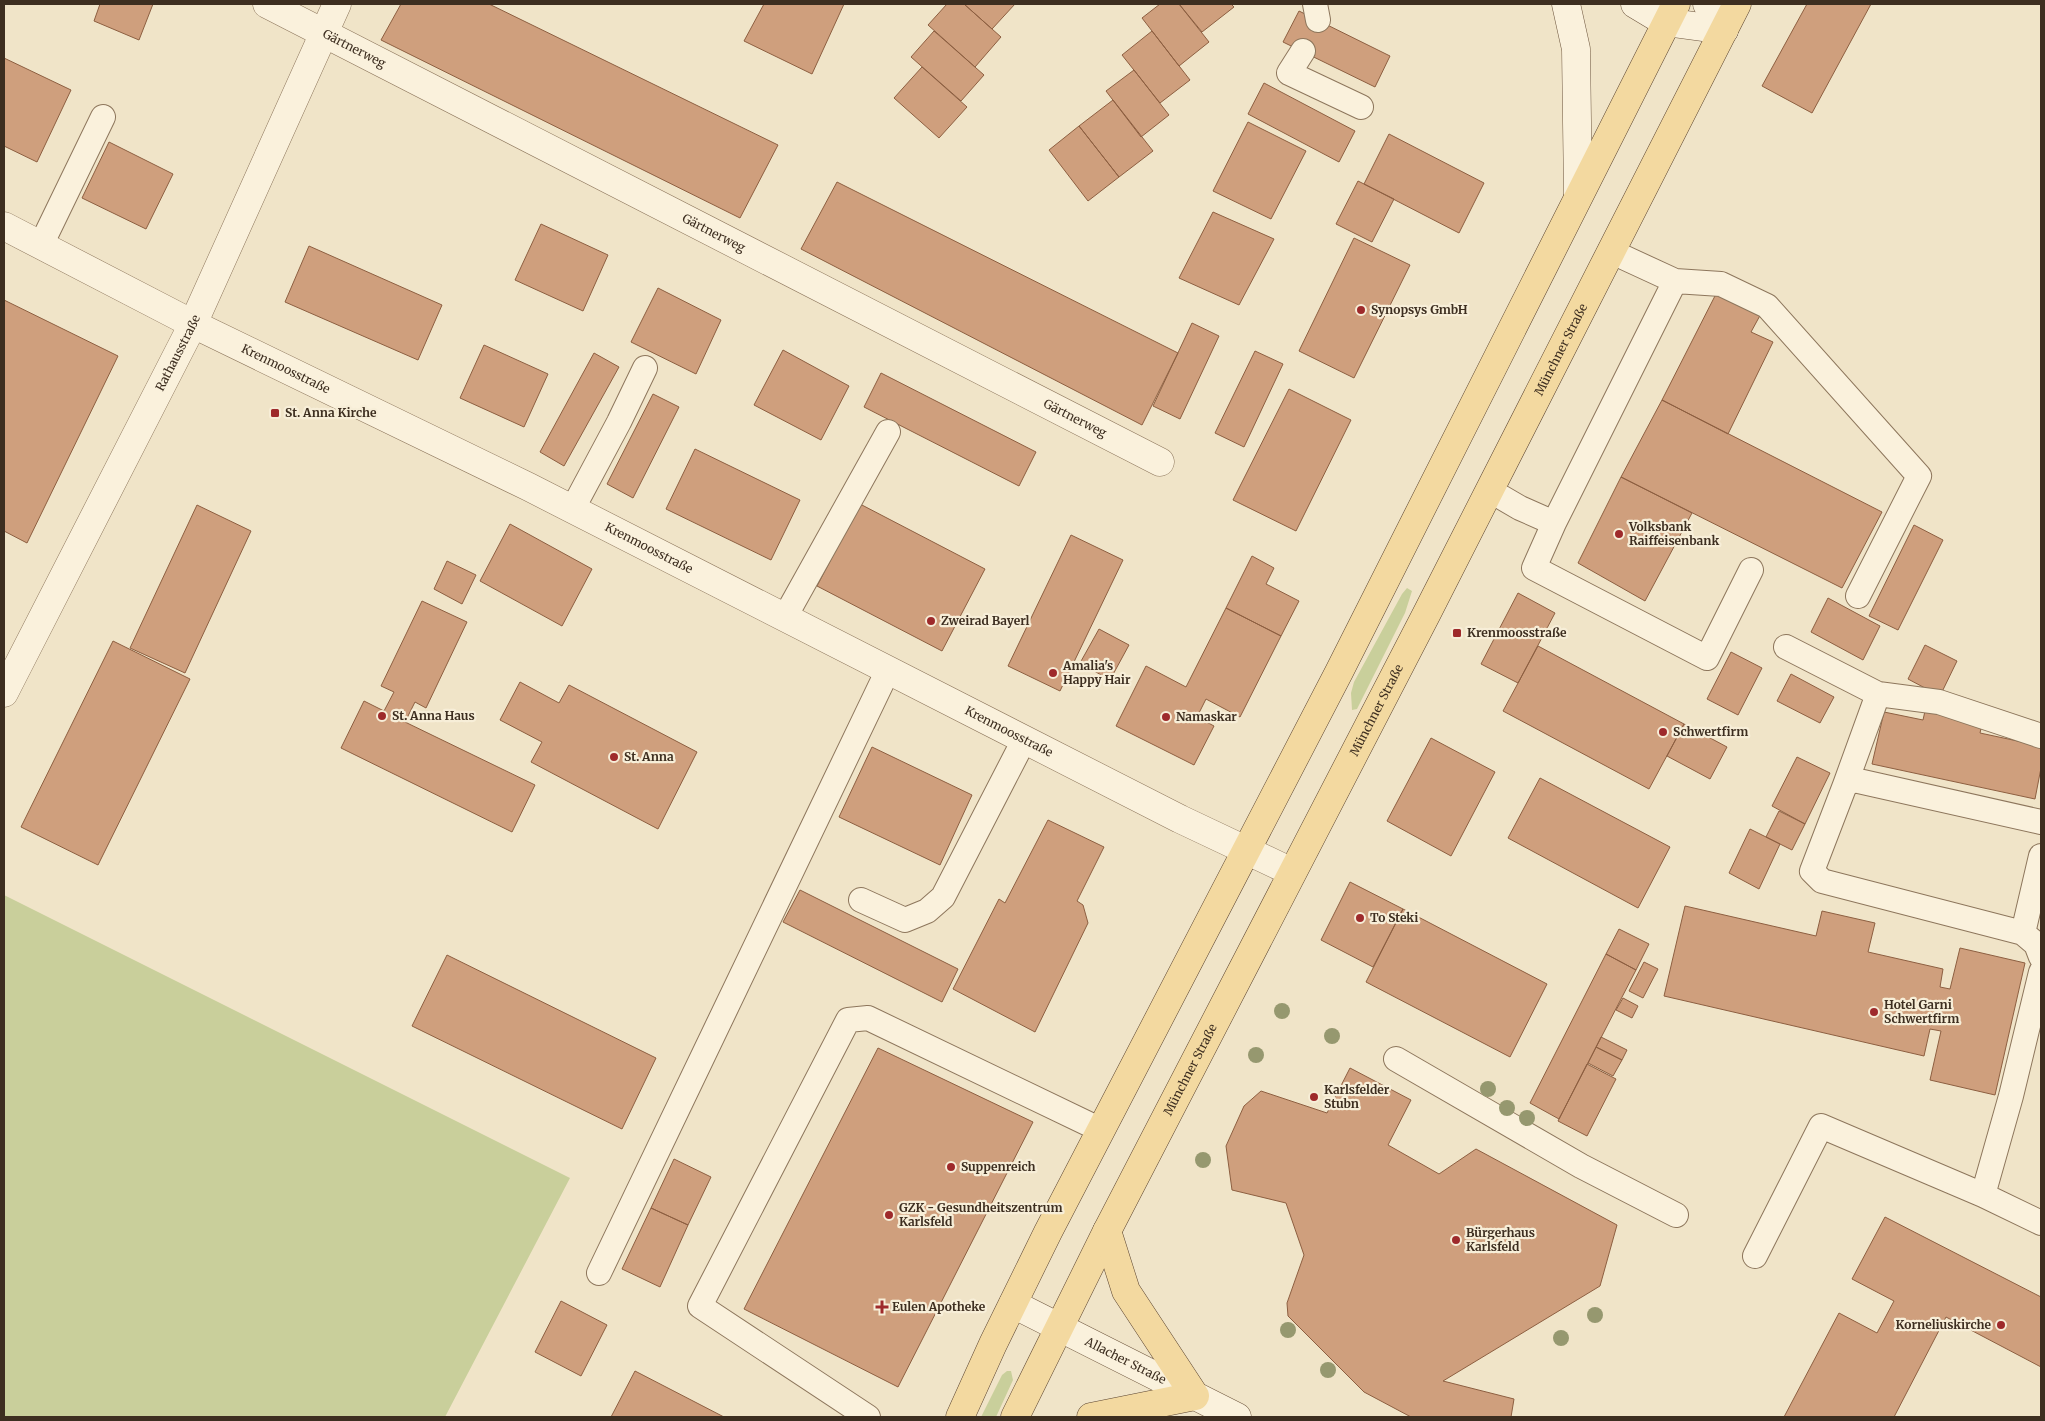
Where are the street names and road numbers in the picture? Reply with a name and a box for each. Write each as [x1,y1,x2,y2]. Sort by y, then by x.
street label: Gärtnerweg [320,26,389,71]
street label: Gärtnerweg [680,210,749,255]
street label: Münchner Straße [1531,301,1590,398]
street label: Rathausstraße [152,312,203,393]
street label: Krenmoosstraße [239,341,333,396]
street label: Gärtnerweg [1041,396,1110,441]
street label: Krenmoosstraße [603,519,696,576]
street label: Münchner Straße [1346,662,1406,758]
street label: Krenmoosstraße [963,703,1056,760]
street label: Münchner Straße [1160,1021,1220,1118]
street label: Allacher Straße [1082,1333,1169,1387]

